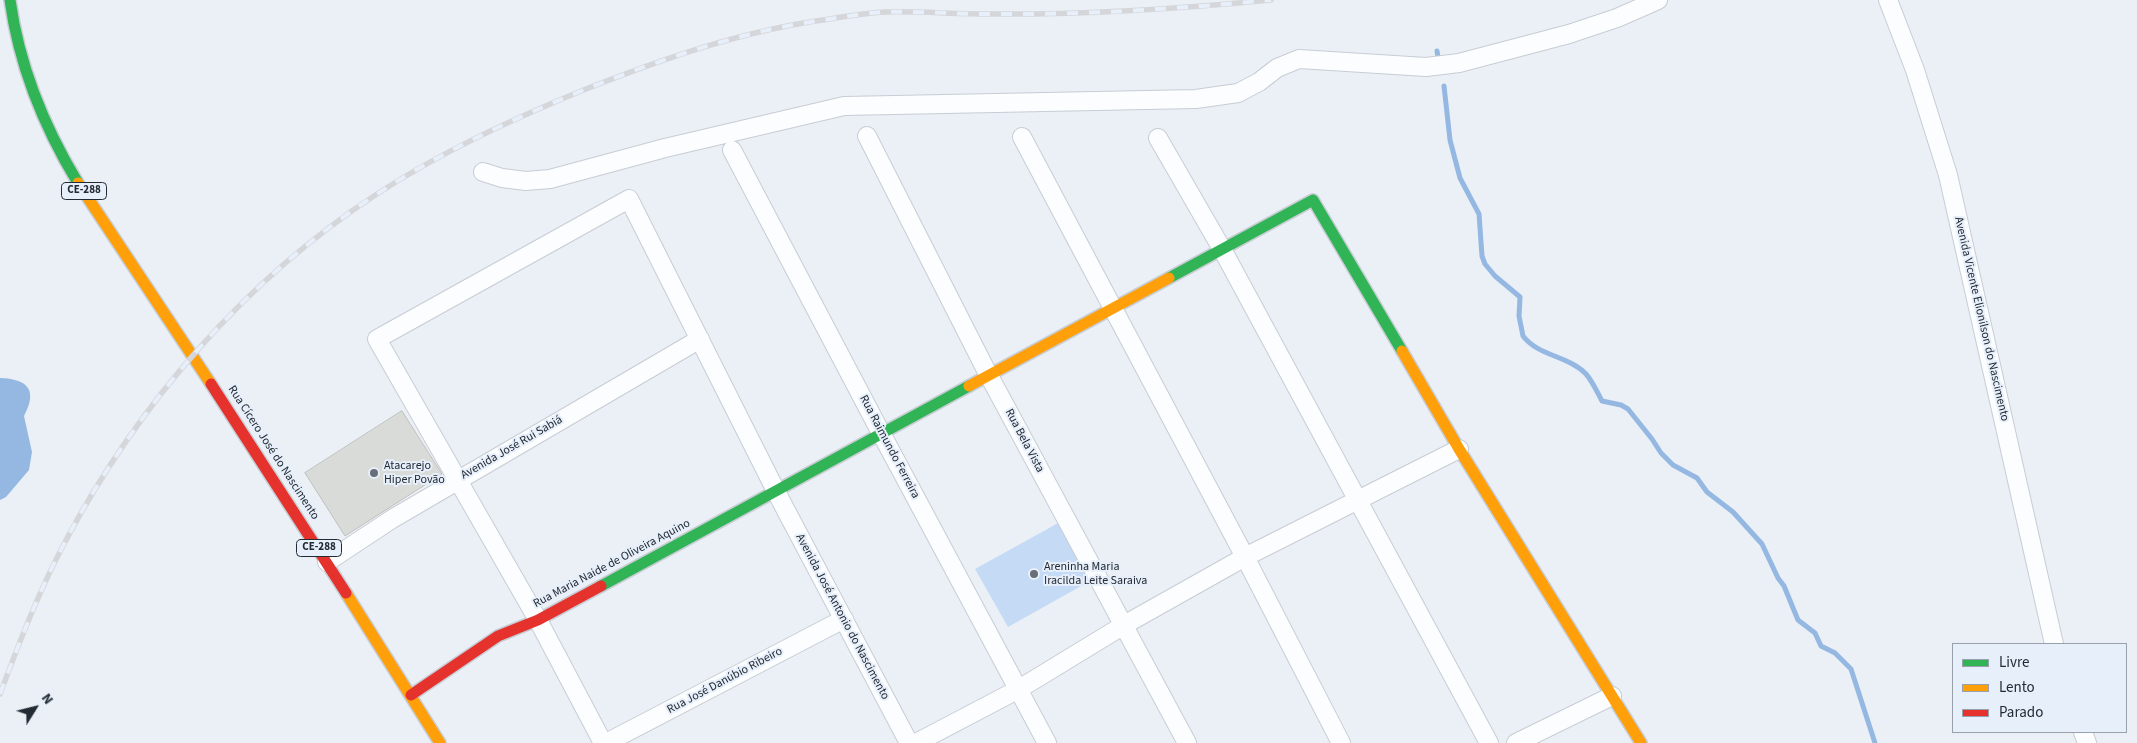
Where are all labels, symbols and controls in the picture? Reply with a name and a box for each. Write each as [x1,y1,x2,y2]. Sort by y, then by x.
road number: CE-288 [62,182,106,200]
street label: Avenida Vicente Elionilson do Nascimento [1950,215,2012,423]
street label: Rua Cícero José do Nascimento [224,383,322,523]
street label: Rua Raimundo Ferreira [856,393,922,501]
street label: Rua Bela Vista [1001,407,1047,475]
street label: Avenida José Rui Sabiá [459,413,565,483]
place label: Atacarejo Hiper Povão [384,459,445,487]
marker: Atacarejo Hiper Povão [368,467,380,479]
street label: Rua Maria Naide de Oliveira Aquino [531,516,693,612]
street label: Avenida José Antonio do Nascimento [792,532,892,702]
road number: CE-288 [296,540,342,556]
place label: Areninha Maria Iracilda Leite Saraiva [1044,560,1147,588]
marker: Areninha Maria Iracilda Leite Saraiva [1028,568,1040,580]
legend [1952,643,2127,733]
street label: Rua José Danúbio Ribeiro [665,645,785,717]
text: Livre [1999,652,2029,673]
text: Lento [1999,677,2035,698]
north arrow [10,683,60,733]
text: N [36,690,58,709]
text: Parado [1999,702,2043,723]

